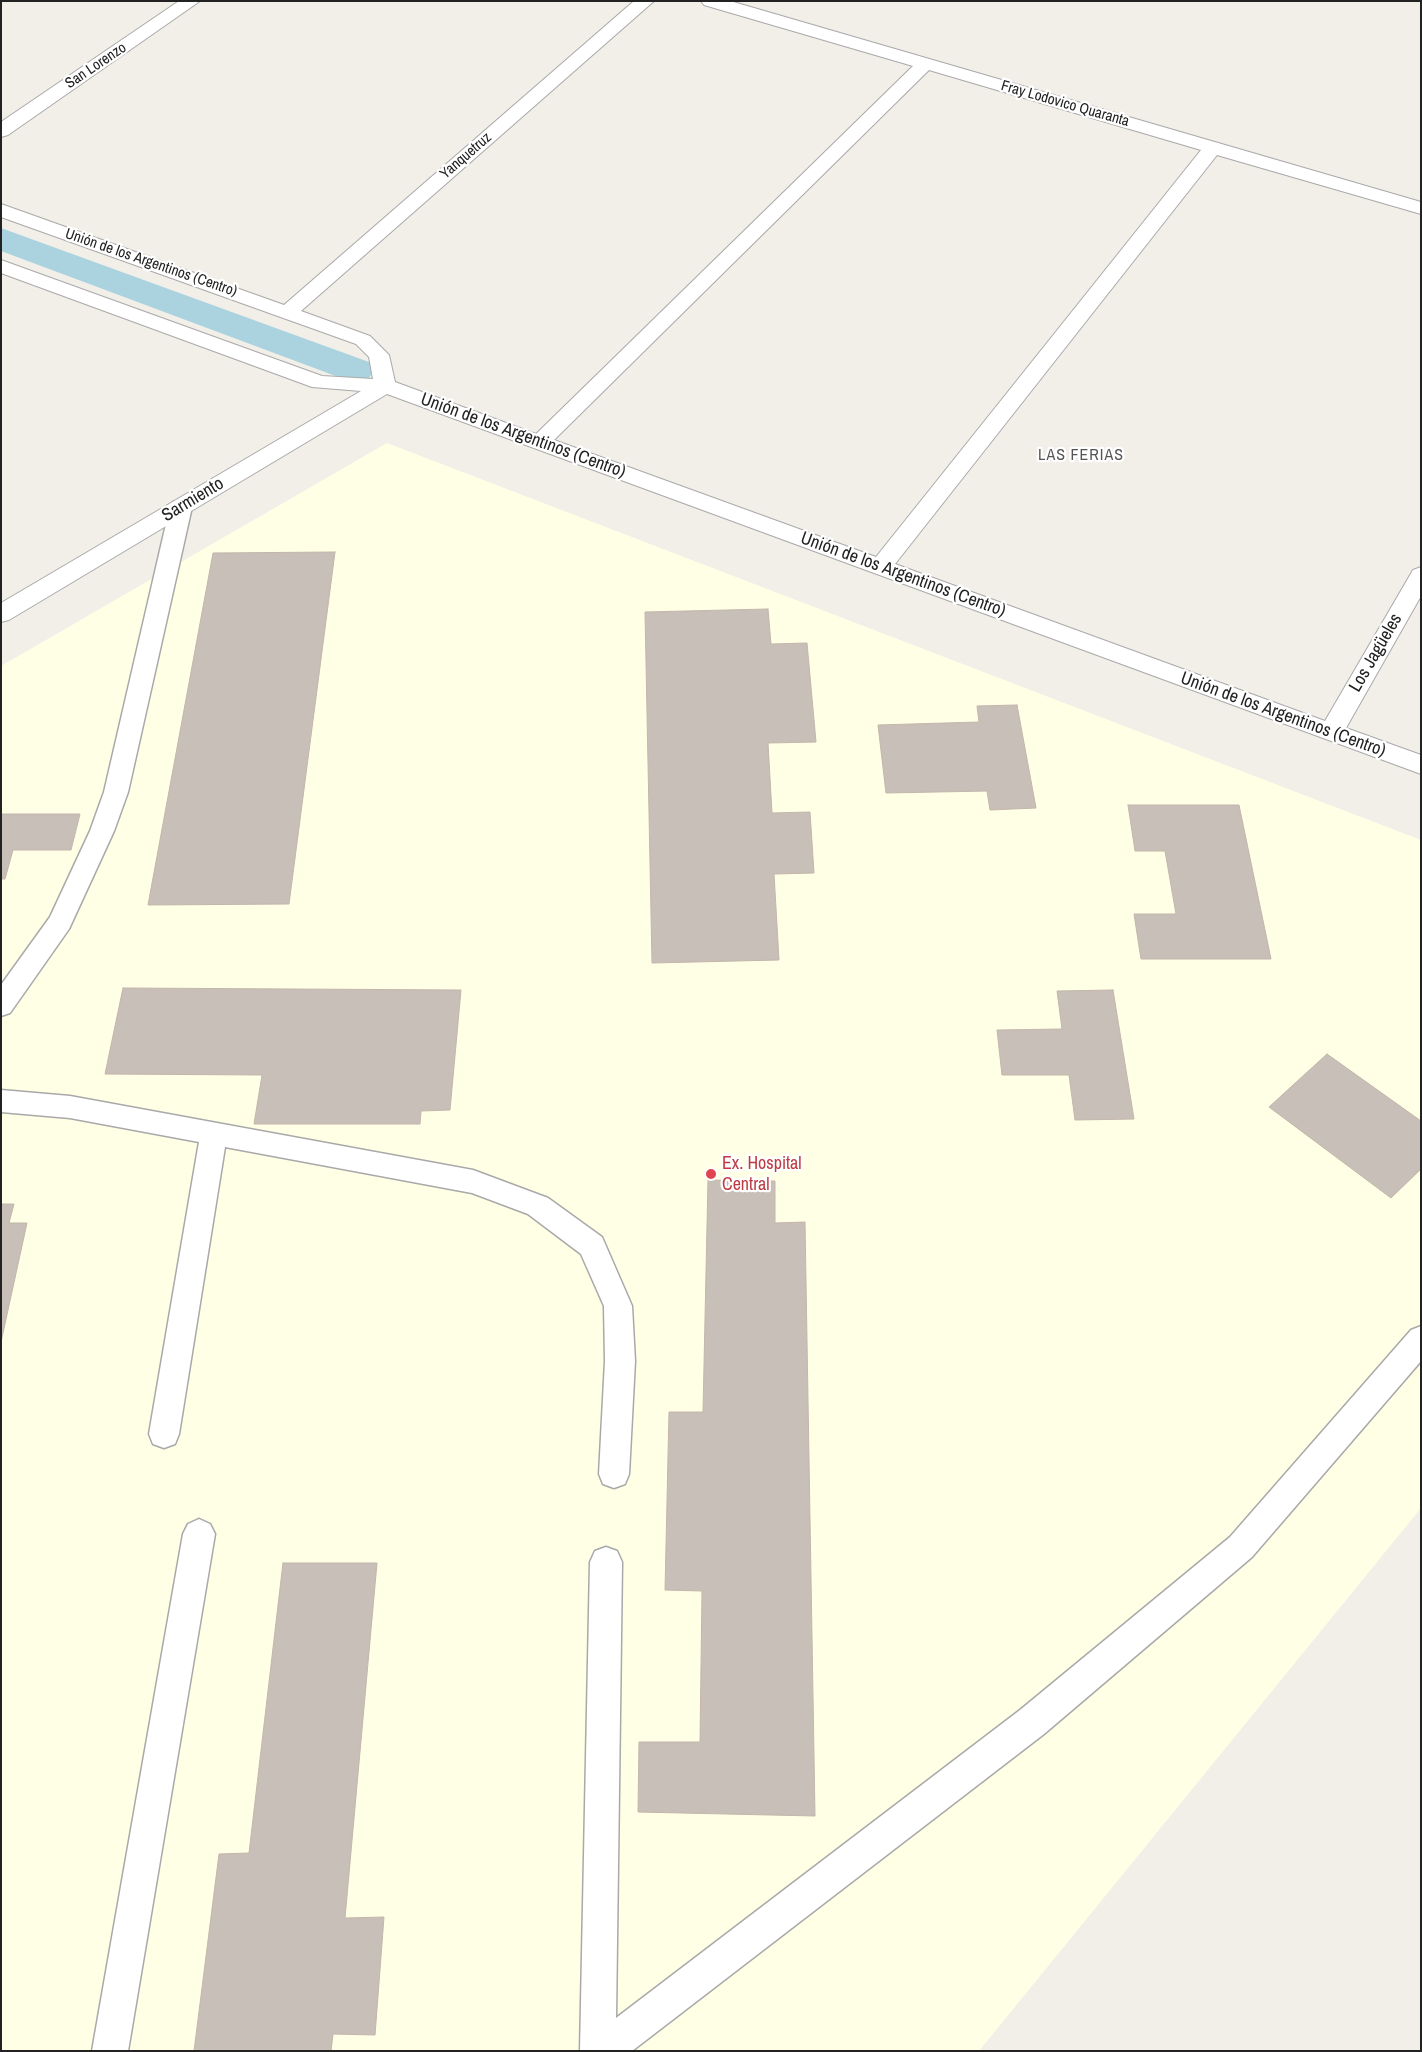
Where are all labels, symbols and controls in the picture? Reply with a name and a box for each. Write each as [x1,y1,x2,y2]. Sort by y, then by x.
street label: San Lorenzo [62,39,130,93]
street label: Fray Lodovico Quaranta [999,77,1131,131]
street label: Yanquetruz [437,129,495,183]
street label: Unión de los Argentinos (Centro) [63,225,239,301]
street label: Unión de los Argentinos (Centro) [418,389,628,483]
district label: LAS FERIAS [1037,446,1125,466]
street label: Sarmiento [158,473,228,527]
street label: Unión de los Argentinos (Centro) [798,528,1008,622]
street label: Los Jagüeles [1345,610,1407,696]
street label: Unión de los Argentinos (Centro) [1178,668,1388,762]
place label: Ex. Hospital Central [722,1153,802,1196]
marker: Ex. Hospital Central [704,1167,718,1181]

